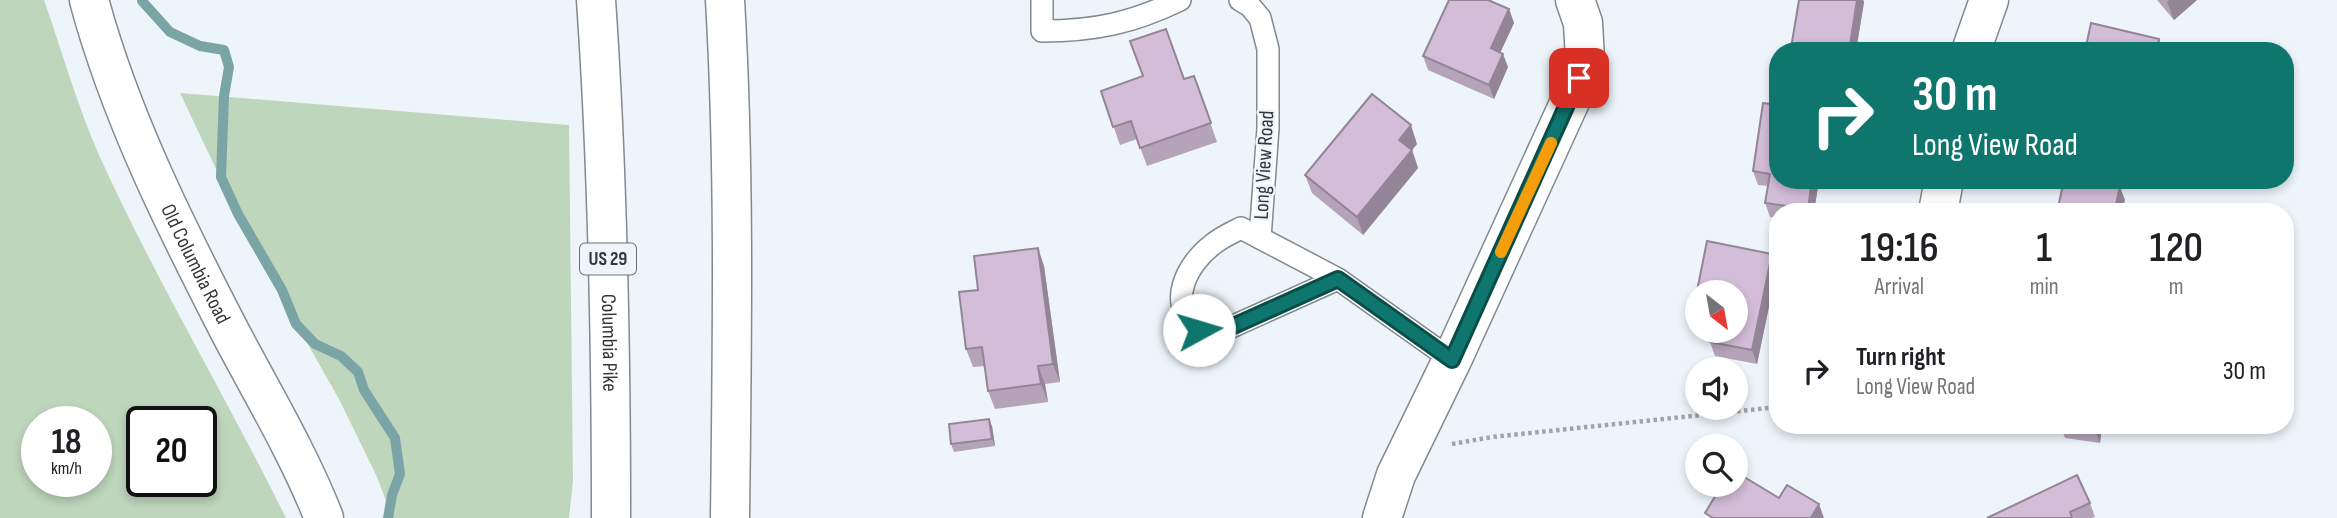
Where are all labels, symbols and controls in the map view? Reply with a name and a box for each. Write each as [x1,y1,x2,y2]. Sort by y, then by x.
pin [1549,48,1609,108]
icon: arrive [1560,59,1598,97]
text: 30 m [1912,66,1997,125]
icon: right [1797,70,1888,161]
street label: Long View Road [1249,110,1279,220]
text: Long View Road [1912,126,2078,165]
street label: Old Columbia Road [156,200,236,328]
text: 19:16 [1860,223,1939,274]
text: 1 [2036,223,2052,274]
text: 120 [2149,223,2203,274]
road number: US 29 [580,244,636,274]
text: Arrival [1875,273,1924,301]
text: min [2030,273,2059,301]
text: m [2169,273,2184,301]
north arrow [1685,280,1748,343]
map controls [1685,280,1748,497]
street label: Columbia Pike [596,293,623,392]
position arrow [1162,293,1236,367]
text: Turn right [1856,342,1945,373]
icon: right [1797,352,1835,390]
text: 30 m [2223,356,2266,387]
button: sound [1685,357,1748,420]
text: Long View Road [1856,373,1975,401]
speed limit sign: 20 [126,406,217,497]
text: 18 [51,421,82,464]
button: search [1685,434,1748,497]
text: km/h [51,458,82,479]

